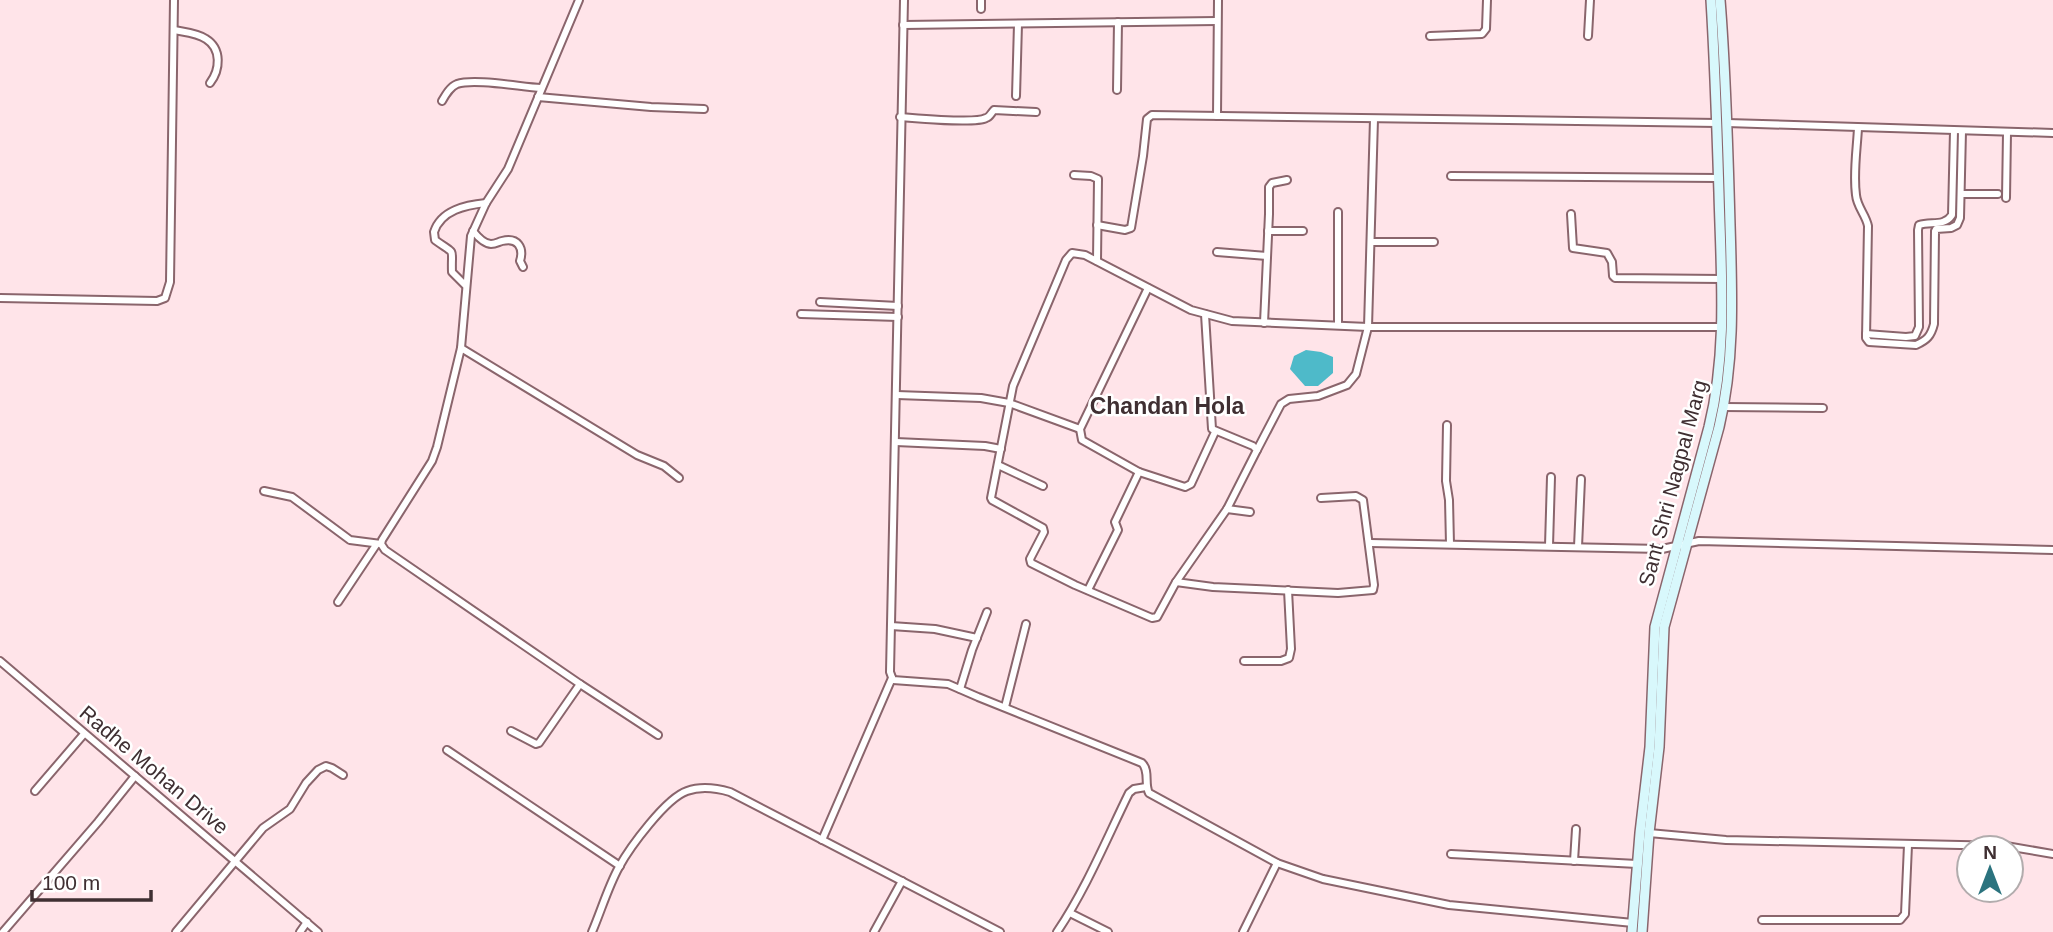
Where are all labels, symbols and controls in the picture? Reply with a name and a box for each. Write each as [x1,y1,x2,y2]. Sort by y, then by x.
street label: Sant Shri Nagpal Marg [1634,377,1711,588]
district label: Chandan Hola [1090,393,1245,419]
street label: Radhe Mohan Drive [75,701,233,838]
north arrow [1955,834,2025,904]
text: N [1983,842,1997,863]
scale bar [32,858,150,902]
text: 100 m [42,871,100,894]

